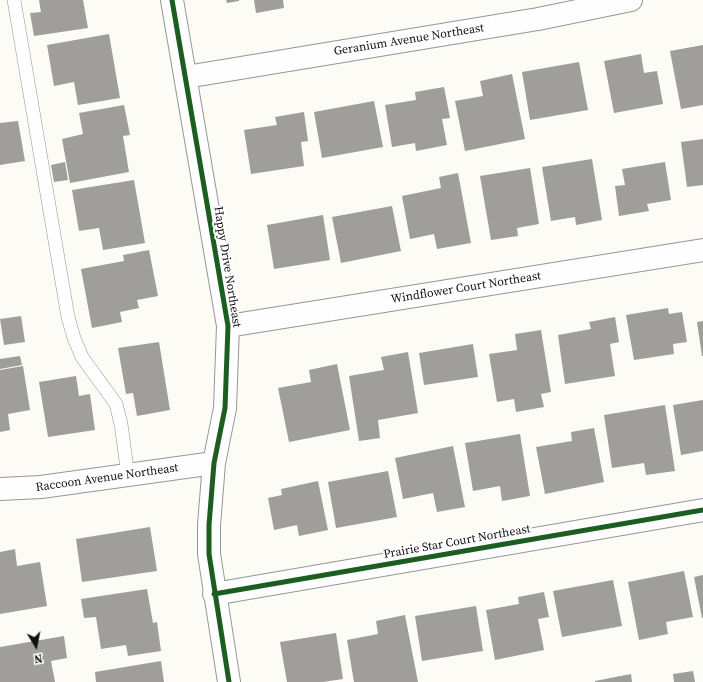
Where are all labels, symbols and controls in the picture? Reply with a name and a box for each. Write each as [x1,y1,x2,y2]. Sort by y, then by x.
street label: Geranium Avenue Northeast [333,21,485,59]
street label: Happy Drive Northeast [210,205,244,329]
street label: Windflower Court Northeast [390,269,542,307]
street label: Raccoon Avenue Northeast [35,461,179,495]
street label: Prairie Star Court Northeast [382,522,532,562]
north arrow [16,626,56,666]
text: N [33,650,43,666]

